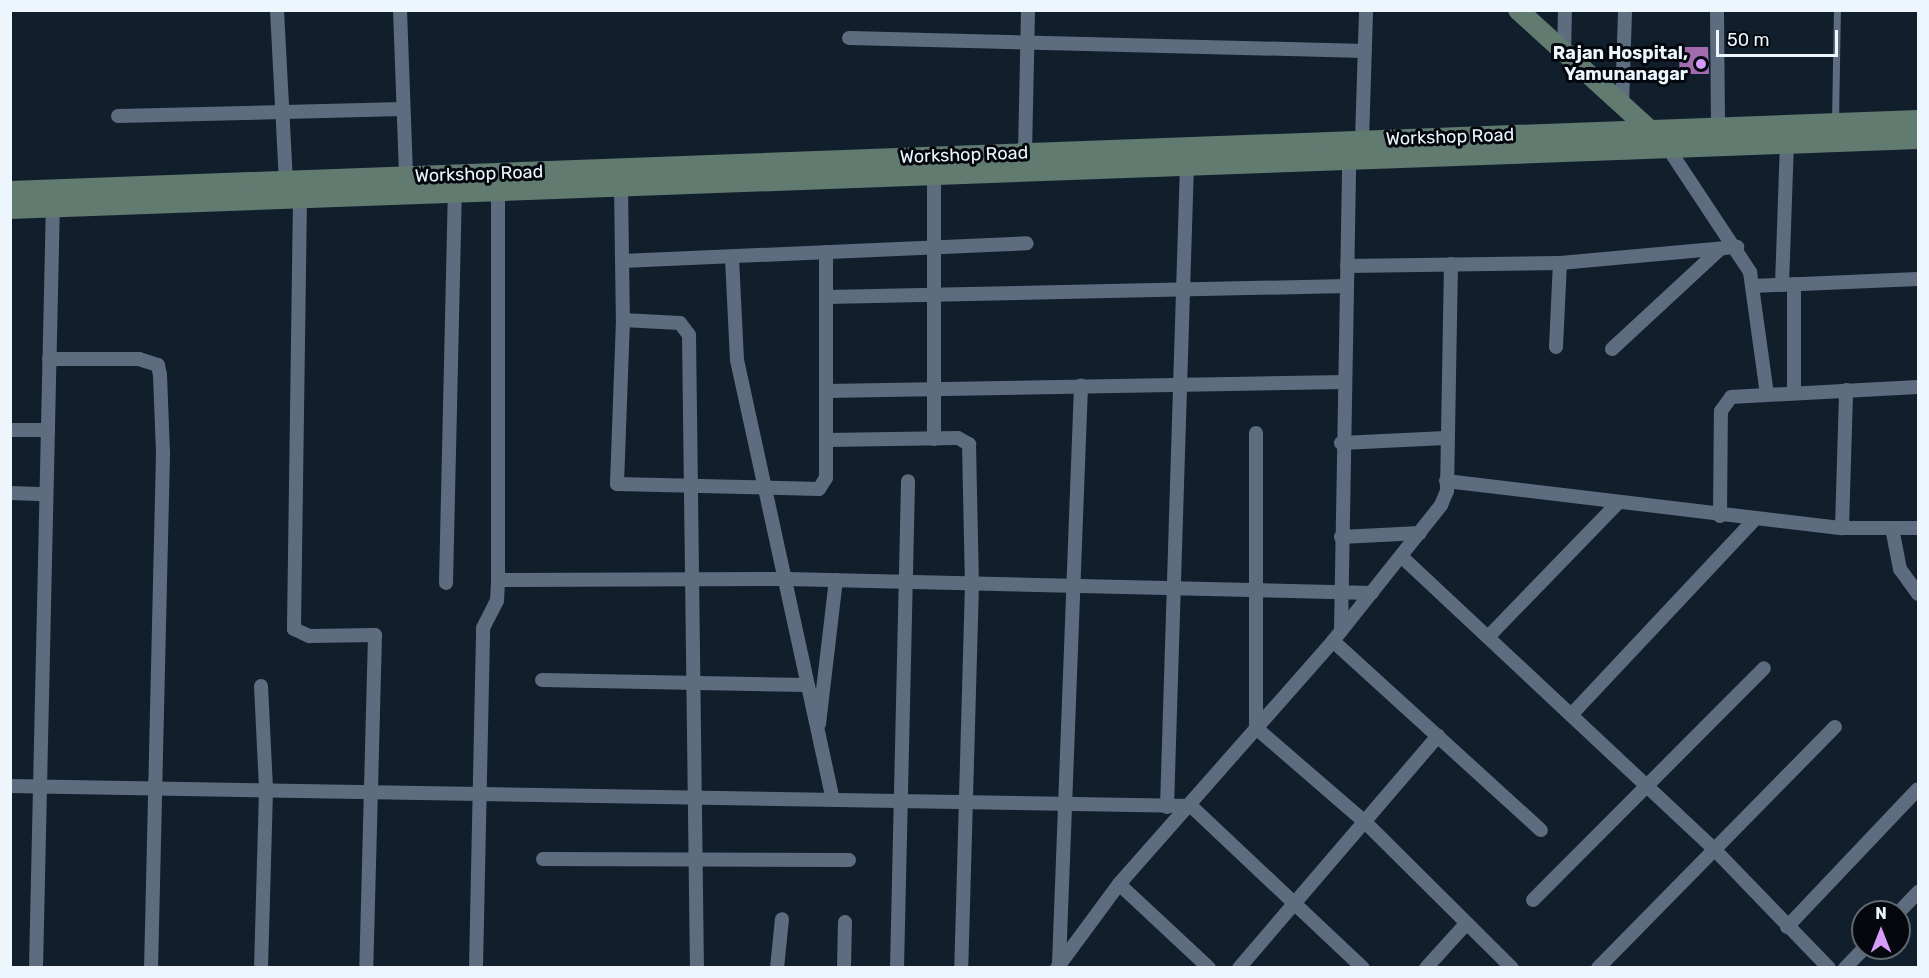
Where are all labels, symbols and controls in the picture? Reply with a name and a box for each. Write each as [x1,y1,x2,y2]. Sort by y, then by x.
scale bar [1719,18,1840,56]
text: 50 m [1727,29,1770,51]
place label: Rajan Hospital, Yamunanagar [1553,43,1688,86]
marker: Rajan Hospital, Yamunanagar [1692,55,1710,73]
street label: Workshop Road [1385,124,1515,150]
street label: Workshop Road [899,142,1029,168]
street label: Workshop Road [414,161,544,187]
north arrow [1851,900,1911,960]
text: N [1875,904,1887,923]

